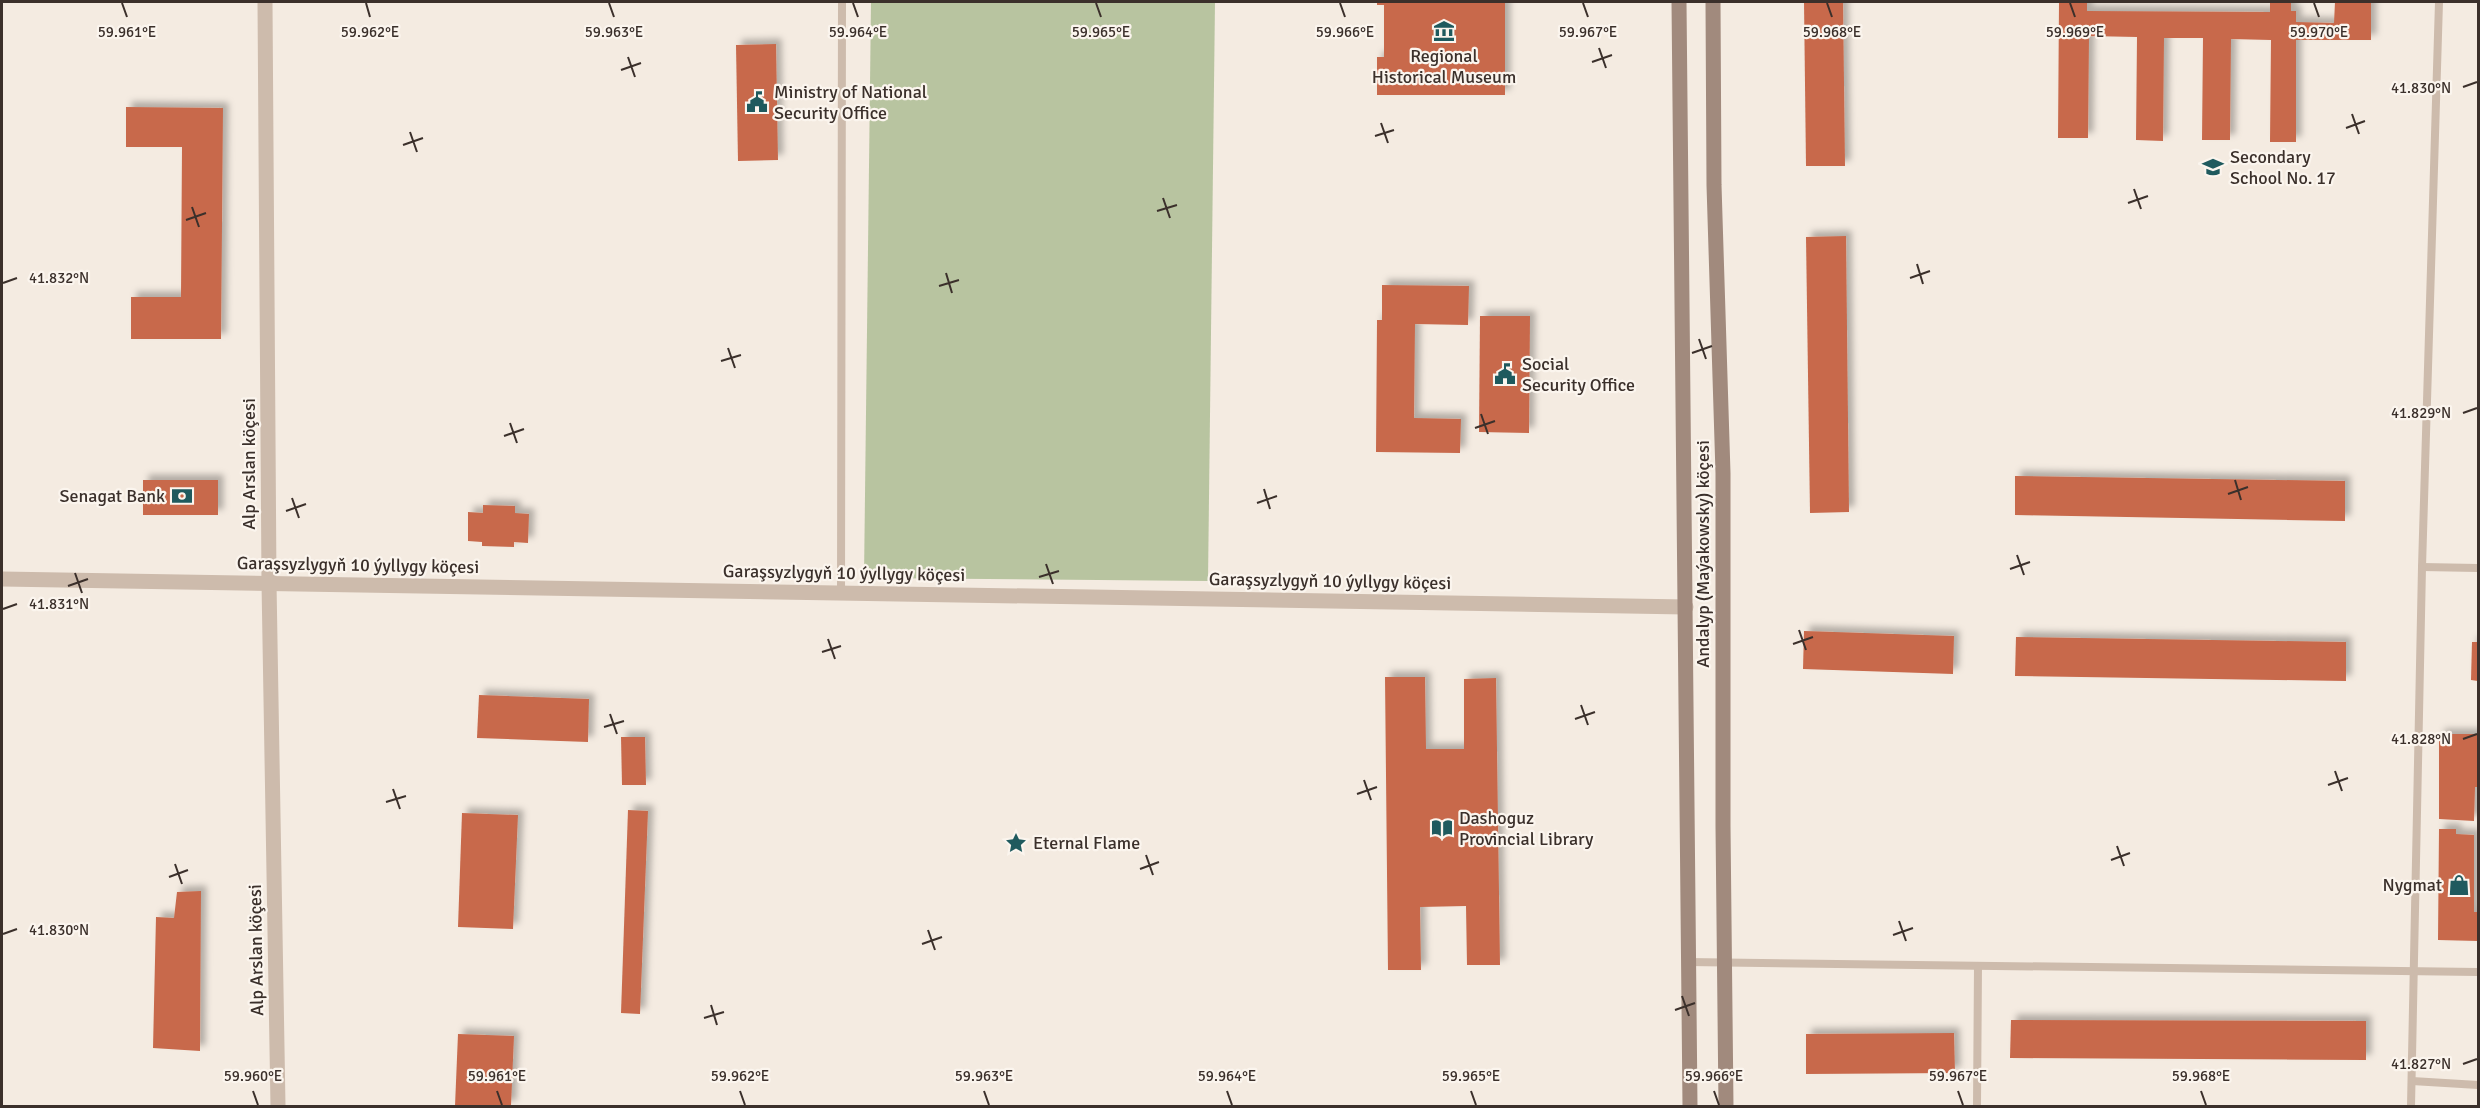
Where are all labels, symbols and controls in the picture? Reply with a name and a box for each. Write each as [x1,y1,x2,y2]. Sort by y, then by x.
museum icon: Regional Historical Museum [1432,19,1456,43]
text: 59.961°E [98,23,156,41]
text: 59.962°E [341,23,399,41]
text: 59.963°E [585,23,643,41]
text: 59.964°E [829,23,887,41]
text: 59.965°E [1072,23,1130,41]
text: 59.966°E [1316,23,1374,41]
text: 59.967°E [1559,23,1617,41]
text: 59.968°E [1803,23,1861,41]
text: 59.969°E [2046,23,2104,41]
text: 59.970°E [2290,23,2348,41]
place label: Regional Historical Museum [1372,45,1516,88]
text: 41.830°N [2391,79,2451,97]
place label: Ministry of National Security Office [774,81,927,124]
public building icon: Ministry of National Security Office [745,90,769,114]
place label: Secondary School No. 17 [2230,146,2336,189]
school or university icon: Secondary School No. 17 [2201,155,2225,179]
text: 41.832°N [29,269,89,287]
place label: Social Security Office [1522,353,1635,396]
public building icon: Social Security Office [1493,362,1517,386]
street label: Alp Arslan köçesi [238,398,260,530]
text: 41.829°N [2391,404,2451,422]
street label: Andalyp (Maýakowsky) köçesi [1692,440,1714,668]
bank icon: Senagat Bank [170,484,194,508]
place label: Senagat Bank [60,485,165,507]
street label: Garaşsyzlygyň 10 ýyllygy köçesi [237,552,479,578]
street label: Garaşsyzlygyň 10 ýyllygy köçesi [723,560,965,586]
street label: Garaşsyzlygyň 10 ýyllygy köçesi [1209,568,1451,594]
text: 41.831°N [29,595,89,613]
text: 41.828°N [2391,730,2451,748]
place label: Dashoguz Provincial Library [1459,807,1594,850]
library icon: Dashoguz Provincial Library [1430,816,1454,840]
place icon: Eternal Flame [1004,831,1028,855]
place label: Eternal Flame [1033,832,1140,854]
shop icon: Nygmat [2447,873,2471,897]
place label: Nygmat [2382,874,2442,896]
street label: Alp Arslan köçesi [244,884,268,1016]
text: 41.830°N [29,921,89,939]
text: 41.827°N [2391,1055,2451,1073]
text: 59.960°E [224,1067,282,1085]
text: 59.961°E [468,1067,526,1085]
text: 59.962°E [711,1067,769,1085]
text: 59.963°E [955,1067,1013,1085]
text: 59.964°E [1198,1067,1256,1085]
text: 59.965°E [1442,1067,1500,1085]
text: 59.966°E [1685,1067,1743,1085]
text: 59.967°E [1929,1067,1987,1085]
text: 59.968°E [2172,1067,2230,1085]

